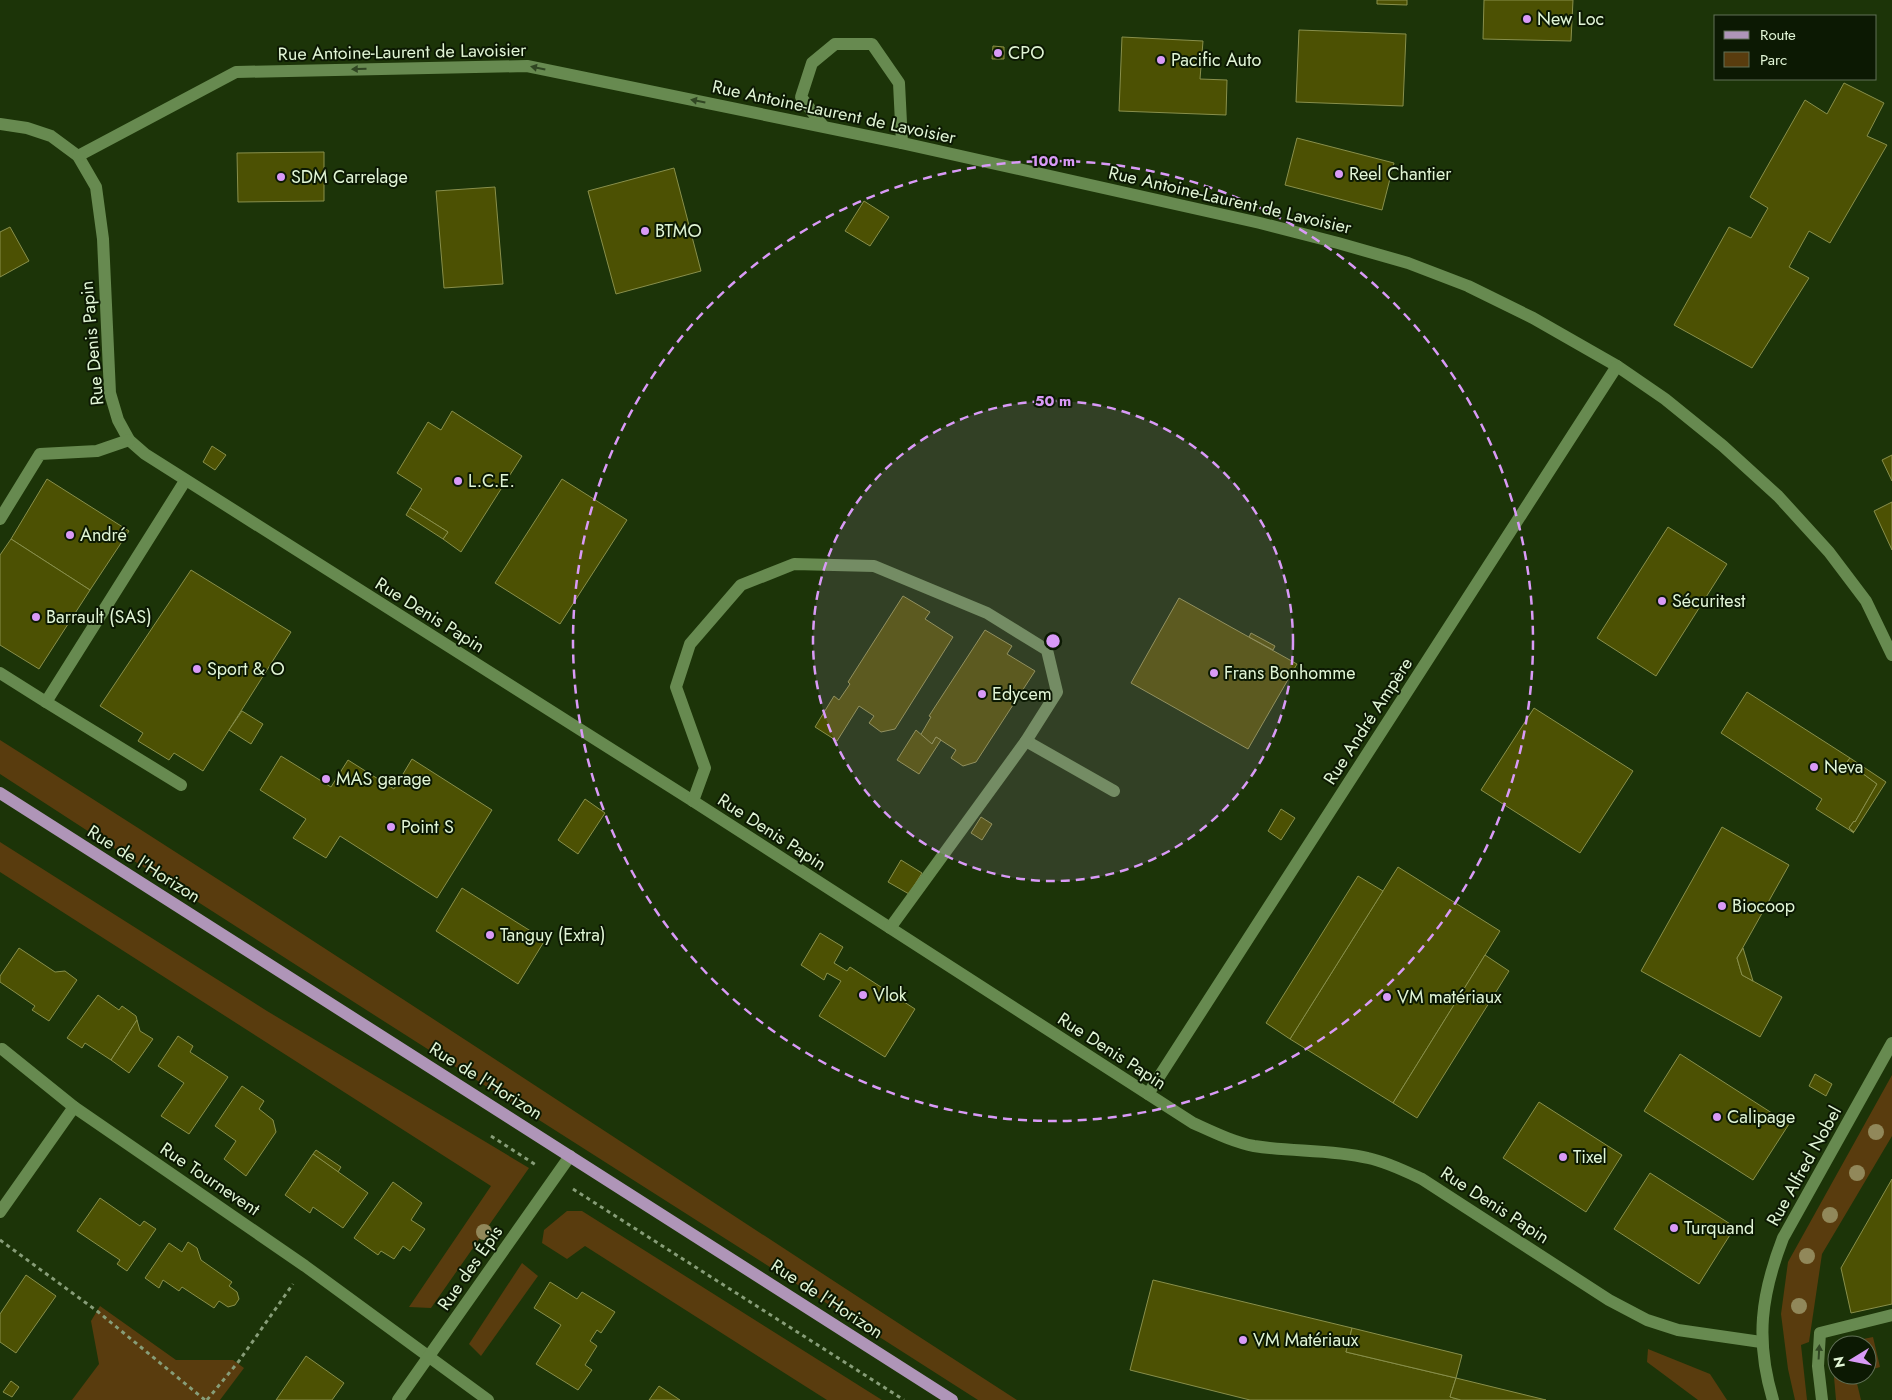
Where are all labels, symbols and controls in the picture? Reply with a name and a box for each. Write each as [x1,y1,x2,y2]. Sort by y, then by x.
place label: New Loc [1537,6,1604,32]
marker: New Loc [1521,13,1533,25]
legend [1714,15,1877,80]
text: Route [1760,24,1796,46]
street label: Rue Antoine-Laurent de Lavoisier [278,37,527,67]
place label: CPO [1008,40,1044,66]
marker: CPO [992,47,1004,59]
place label: Pacific Auto [1171,47,1261,73]
text: Parc [1760,49,1787,71]
marker: Pacific Auto [1155,54,1167,66]
one-way arrow [530,64,546,72]
one-way arrow [350,65,366,73]
street label: Rue Antoine-Laurent de Lavoisier [710,73,959,151]
one-way arrow [690,97,705,105]
text: 100 m [1031,150,1075,172]
street label: Rue Antoine-Laurent de Lavoisier [1106,159,1355,241]
place label: Reel Chantier [1349,161,1452,187]
place label: SDM Carrelage [291,164,408,190]
marker: Reel Chantier [1333,168,1345,180]
marker: SDM Carrelage [275,171,287,183]
place label: BTMO [655,218,702,244]
marker: BTMO [639,225,651,237]
street label: Rue Denis Papin [74,280,110,406]
text: 50 m [1035,390,1071,412]
place label: L.C.E. [468,468,515,494]
marker: L.C.E. [452,475,464,487]
place label: André [80,522,127,548]
marker: André [64,529,76,541]
street label: Rue Denis Papin [370,571,490,659]
place label: Sécuritest [1672,588,1746,614]
marker: Sécuritest [1656,595,1668,607]
place label: Barrault (SAS) [46,604,152,630]
marker: Barrault (SAS) [30,611,42,623]
centre of rings [1044,632,1062,650]
street label: Rue André Ampère [1317,652,1419,790]
place label: Sport & O [207,656,285,682]
place label: Frans Bonhomme [1224,660,1356,686]
marker: Sport & O [191,663,203,675]
marker: Frans Bonhomme [1208,667,1220,679]
place label: Edycem [992,681,1052,707]
marker: Edycem [976,688,988,700]
place label: Neva [1824,754,1864,780]
marker: Neva [1808,761,1820,773]
place label: MAS garage [336,766,431,792]
marker: MAS garage [320,773,332,785]
street label: Rue Denis Papin [713,787,831,877]
place label: Point S [401,814,454,840]
street label: Rue de l'Horizon [82,819,206,909]
marker: Point S [385,821,397,833]
place label: Biocoop [1732,893,1795,919]
marker: Biocoop [1716,900,1728,912]
place label: Tanguy (Extra) [500,922,605,948]
marker: Tanguy (Extra) [484,929,496,941]
place label: Vlok [873,982,907,1008]
place label: VM matériaux [1397,984,1502,1010]
marker: Vlok [857,989,869,1001]
marker: VM matériaux [1381,991,1393,1003]
street label: Rue Denis Papin [1053,1006,1171,1096]
street label: Rue de l'Horizon [424,1036,548,1126]
street label: Rue Alfred Nobel [1760,1101,1848,1231]
place label: Calipage [1727,1104,1795,1130]
marker: Calipage [1711,1111,1723,1123]
street label: Rue Tournevent [155,1136,266,1222]
place label: Tixel [1573,1144,1607,1170]
marker: Tixel [1557,1151,1569,1163]
street label: Rue Denis Papin [1436,1160,1554,1250]
place label: Turquand [1684,1215,1754,1241]
street label: Rue des Épis [431,1220,509,1316]
marker: Turquand [1668,1222,1680,1234]
street label: Rue de l'Horizon [766,1253,888,1345]
place label: VM Matériaux [1253,1327,1359,1353]
marker: VM Matériaux [1237,1334,1249,1346]
north arrow [1827,1335,1877,1385]
one-way arrow [1815,1343,1823,1359]
text: N [1828,1355,1850,1369]

